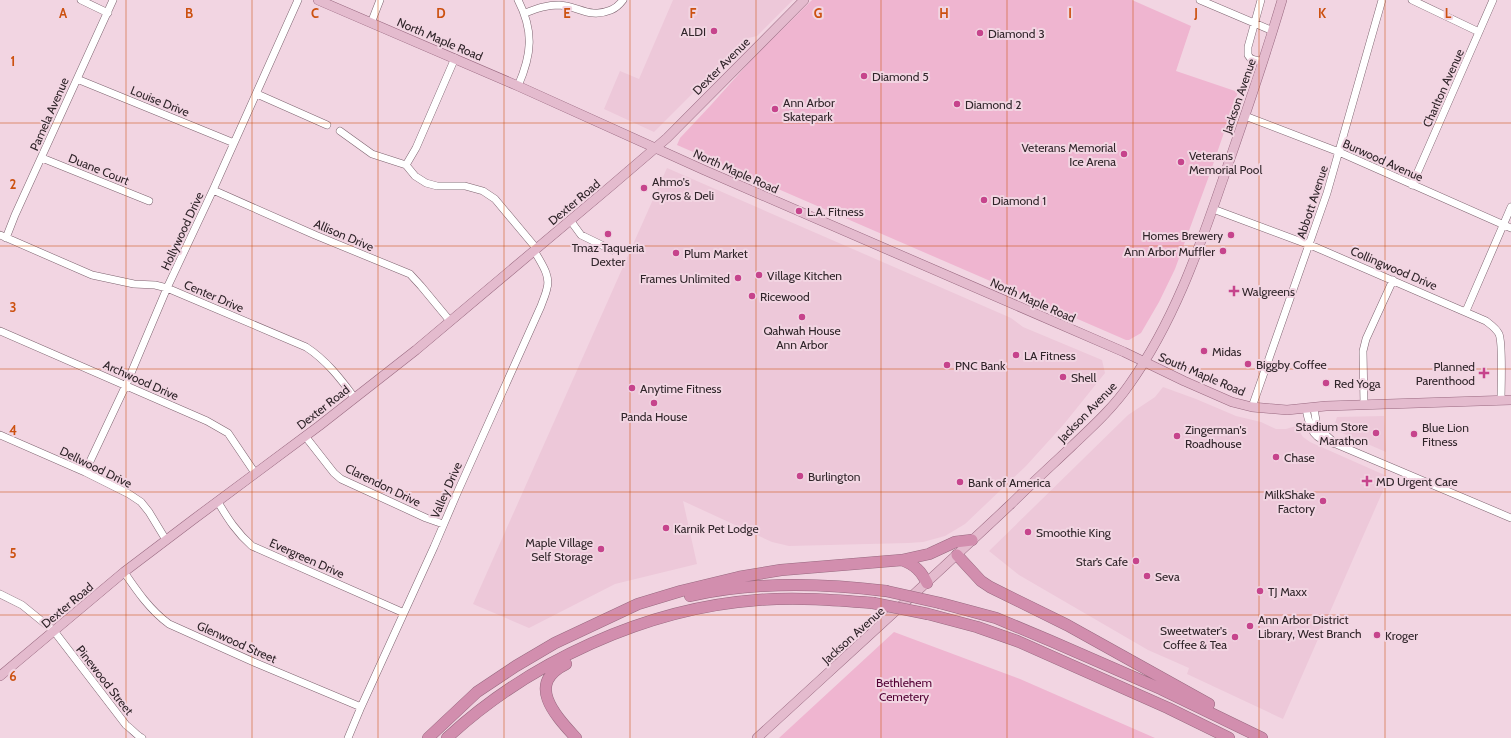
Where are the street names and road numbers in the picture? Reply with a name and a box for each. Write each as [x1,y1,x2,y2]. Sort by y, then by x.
street label: North Maple Road [395,14,485,64]
street label: Dexter Avenue [689,34,753,98]
street label: Charlton Avenue [1419,46,1467,130]
street label: Jackson Avenue [1219,56,1259,137]
street label: Pamela Avenue [26,75,72,153]
street label: Louise Drive [128,82,192,120]
street label: Burwood Avenue [1340,136,1426,184]
street label: North Maple Road [691,146,781,196]
street label: Duane Court [66,150,132,188]
street label: Abbott Avenue [1293,164,1331,240]
street label: Dexter Road [545,176,603,228]
street label: Hollywood Drive [157,189,207,273]
street label: Allison Drive [312,216,376,254]
street label: Collingwood Drive [1348,243,1440,293]
street label: North Maple Road [988,275,1078,325]
street label: Center Drive [182,277,246,315]
street label: South Maple Road [1156,349,1248,399]
street label: Archwood Drive [101,357,181,403]
street label: Jackson Avenue [1054,379,1120,446]
street label: Dexter Road [294,382,352,432]
street label: Dellwood Drive [57,443,135,491]
street label: Clarendon Drive [343,460,423,510]
street label: Valley Drive [427,460,465,520]
street label: Evergreen Drive [267,535,347,581]
street label: Dexter Road [38,579,96,631]
street label: Jackson Avenue [818,603,887,668]
street label: Glenwood Street [195,618,279,666]
street label: Pinewood Street [73,642,137,718]

